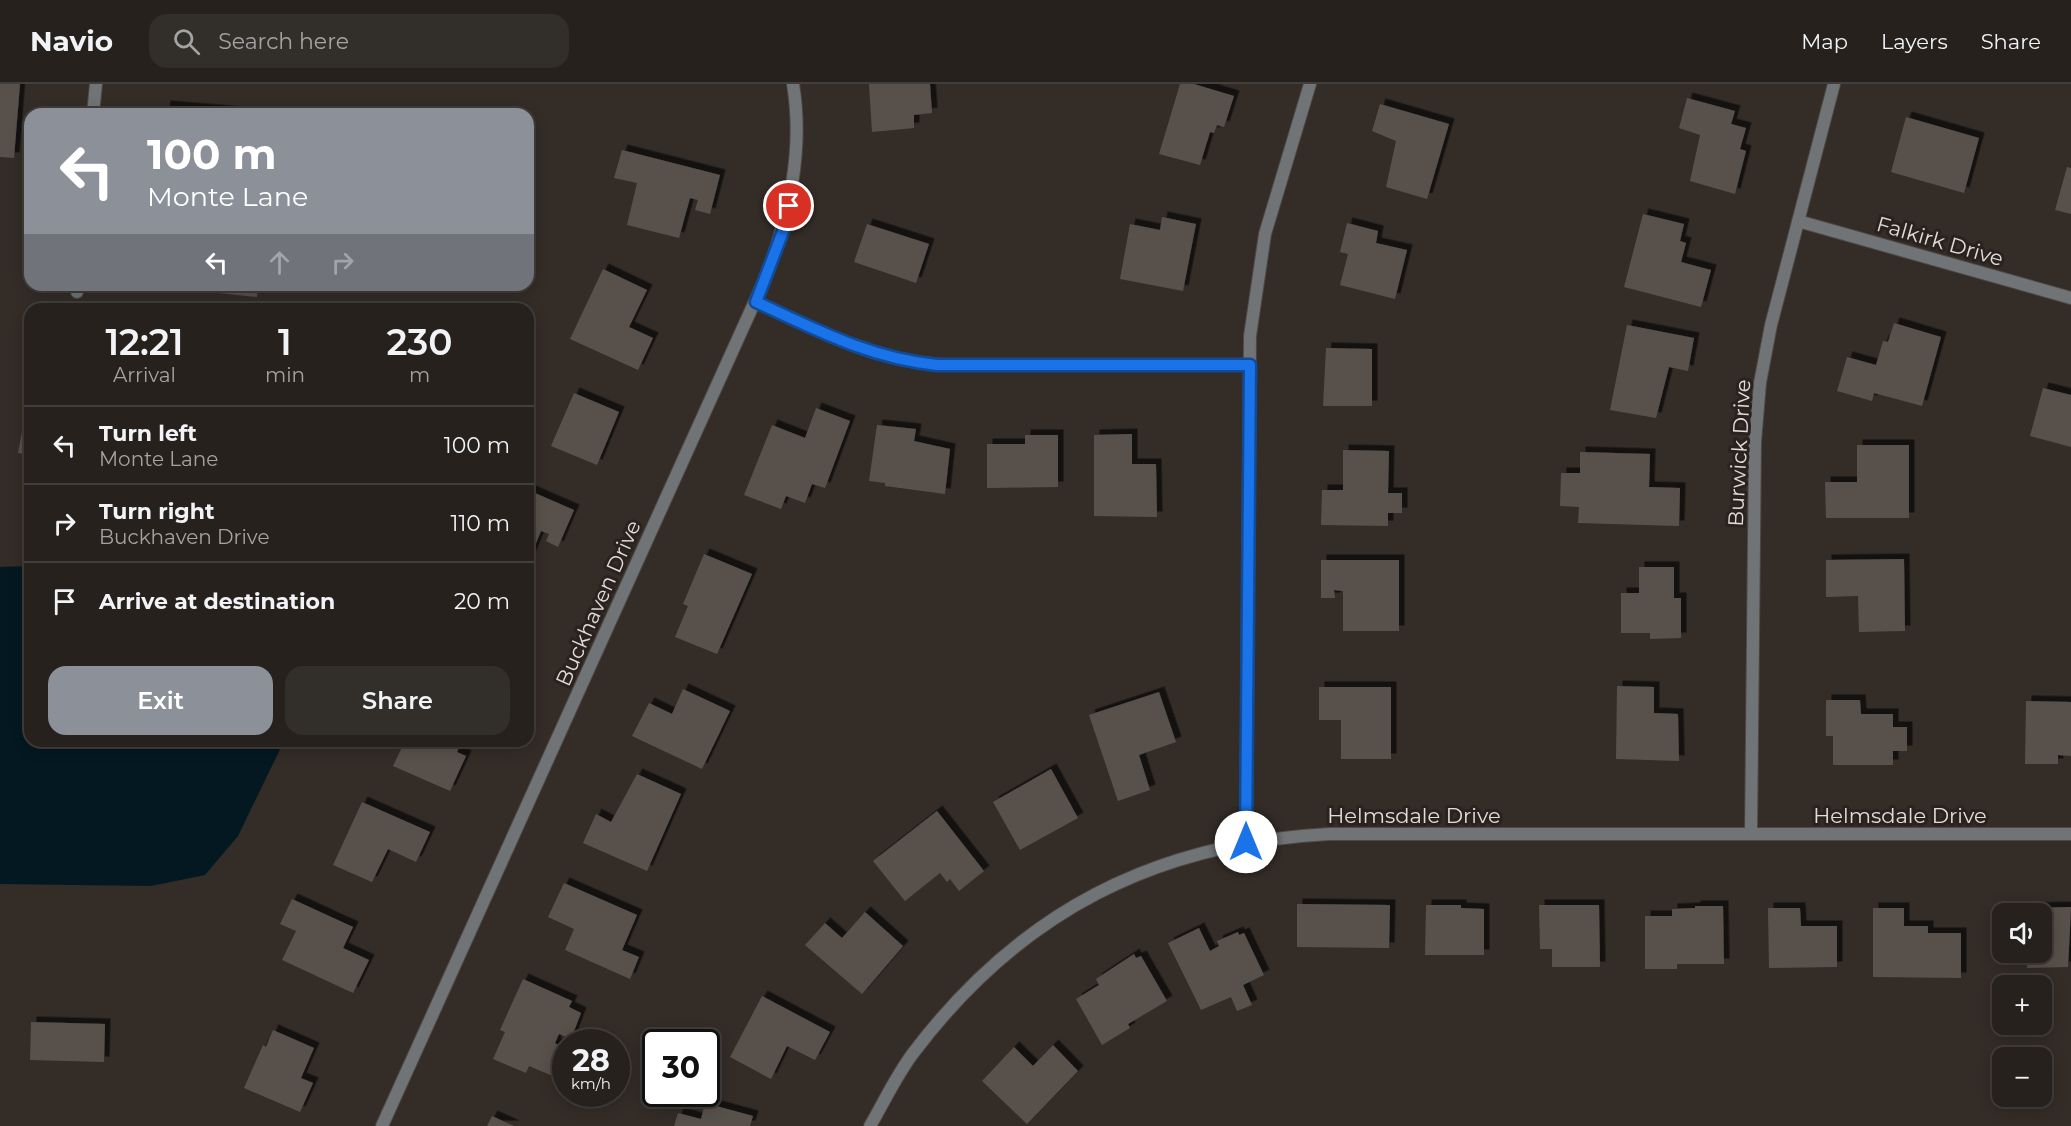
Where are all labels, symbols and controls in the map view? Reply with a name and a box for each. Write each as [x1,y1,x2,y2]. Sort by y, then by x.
search box [149,14,569,68]
text: Navio [30,24,113,58]
icon: search [170,25,203,58]
text: Search here [218,28,349,55]
text: Map [1801,29,1848,54]
text: Layers [1881,29,1948,54]
text: Share [1981,29,2041,54]
text: 100 m [147,128,276,180]
icon: left [48,132,126,210]
text: Monte Lane [147,180,308,213]
pin [763,180,814,231]
icon: arrive [772,189,805,222]
street label: Falkirk Drive [1874,211,2006,271]
icon: left [200,246,233,279]
icon: ahead [263,246,296,279]
icon: right [326,246,359,279]
text: 12:21 [105,320,184,364]
text: 1 [278,320,292,364]
text: 230 [386,320,453,364]
text: Arrival [113,363,176,387]
text: min [265,363,305,387]
text: m [409,363,430,387]
street label: Burwick Drive [1723,379,1755,527]
text: Turn left [99,420,197,447]
icon: left [48,429,81,462]
text: 100 m [444,432,510,459]
text: Monte Lane [99,447,218,471]
text: Turn right [99,498,214,525]
icon: right [48,507,81,540]
text: 110 m [450,510,510,537]
street label: Buckhaven Drive [550,516,646,690]
text: Buckhaven Drive [99,525,269,549]
icon: arrive [48,585,81,618]
text: Arrive at destination [99,588,335,615]
text: 20 m [454,588,510,615]
button: Exit [48,666,273,735]
button: Share [285,666,510,735]
street label: Helmsdale Drive [1327,803,1501,828]
street label: Helmsdale Drive [1813,803,1987,828]
position arrow [1214,810,1278,874]
map controls [1992,903,2052,1107]
button: sound [1992,903,2052,963]
button: + [1992,975,2052,1035]
speed limit sign: 30 [642,1029,720,1107]
text: 28 [572,1042,610,1079]
button: − [1992,1047,2052,1107]
text: km/h [571,1074,611,1093]

